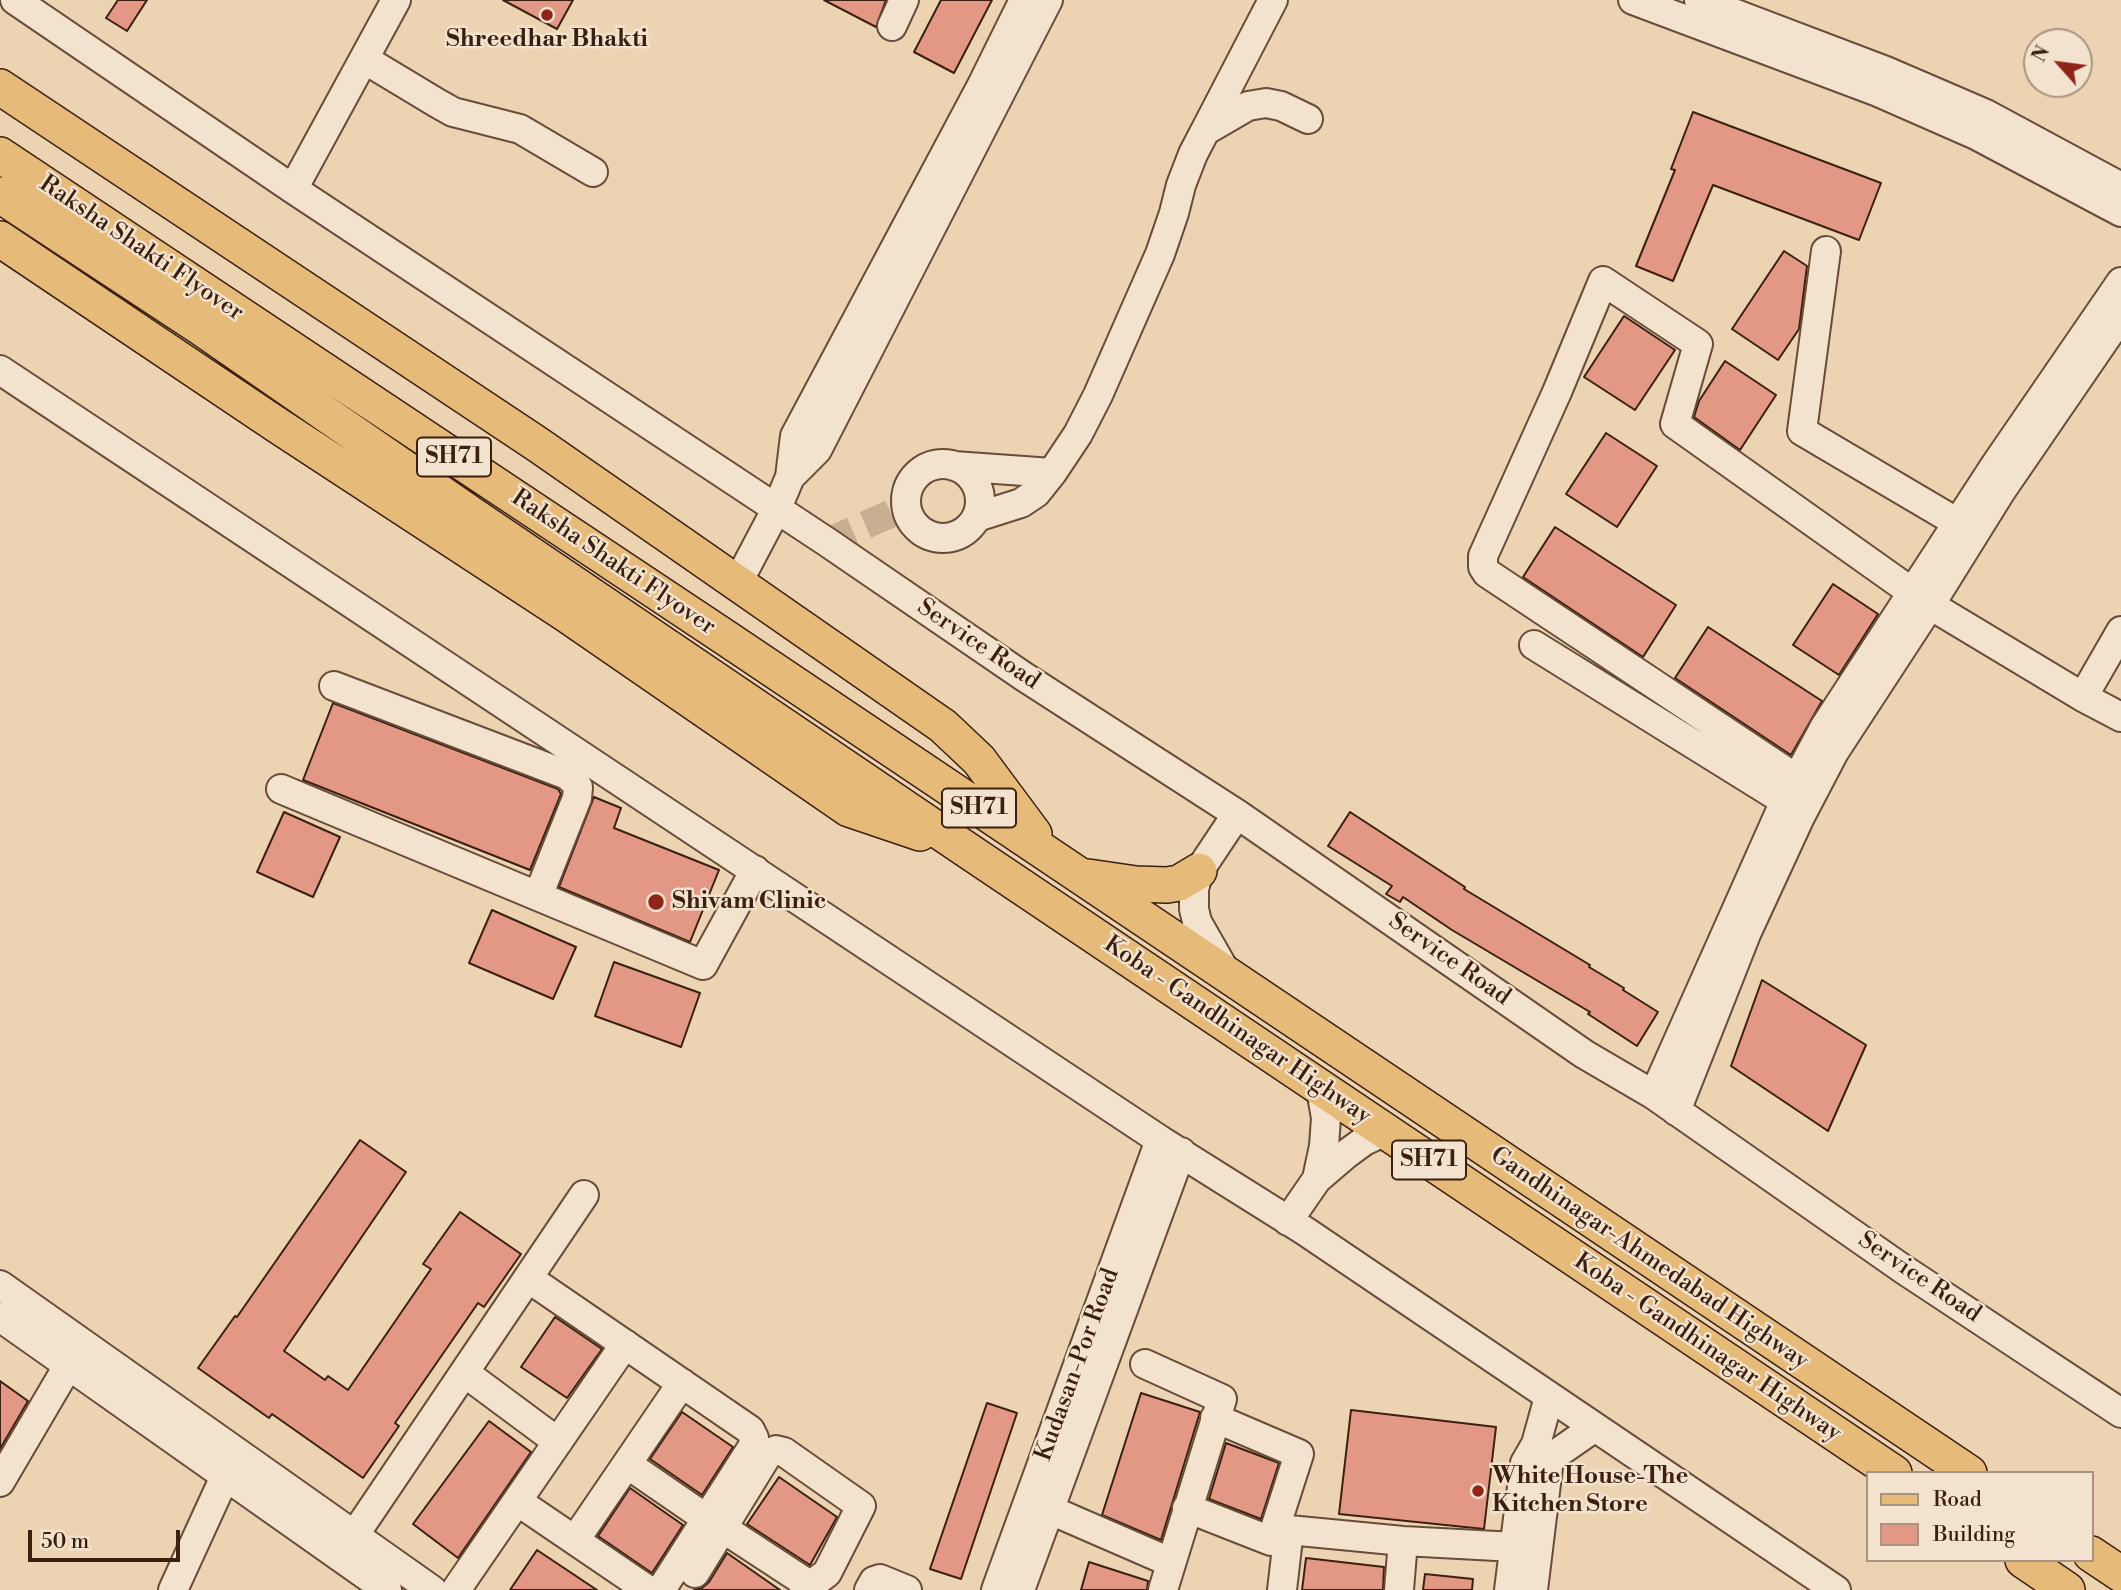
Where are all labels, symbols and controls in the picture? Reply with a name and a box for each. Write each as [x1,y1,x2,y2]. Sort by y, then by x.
marker: Shreedhar Bhakti [539,7,555,23]
place label: Shreedhar Bhakti [446,26,648,54]
north arrow [2023,28,2093,98]
text: N [2027,42,2055,66]
street label: Raksha Shakti Flyover [33,170,249,328]
road number: SH71 [417,438,491,477]
street label: Raksha Shakti Flyover [505,484,721,642]
street label: Service Road [911,593,1045,697]
road number: SH71 [942,788,1016,828]
place label: Shivam Clinic [672,888,826,916]
marker: Shivam Clinic [646,892,666,912]
street label: Service Road [1383,907,1515,1013]
street label: Koba - Gandhinagar Highway [1098,931,1376,1131]
road number: SH71 [1392,1140,1466,1180]
street label: Gandhinagar-Ahmedabad Highway [1484,1142,1814,1376]
street label: Service Road [1852,1226,1986,1330]
street label: Koba - Gandhinagar Highway [1568,1248,1846,1448]
street label: Kudasan-Por Road [1030,1265,1126,1465]
place label: White House-The Kitchen Store [1492,1463,1688,1519]
legend [1866,1471,2093,1562]
marker: White House-The Kitchen Store [1470,1483,1486,1499]
text: Road [1933,1487,1982,1513]
scale bar [32,1516,184,1560]
text: Building [1933,1522,2015,1548]
text: 50 m [41,1529,89,1555]

